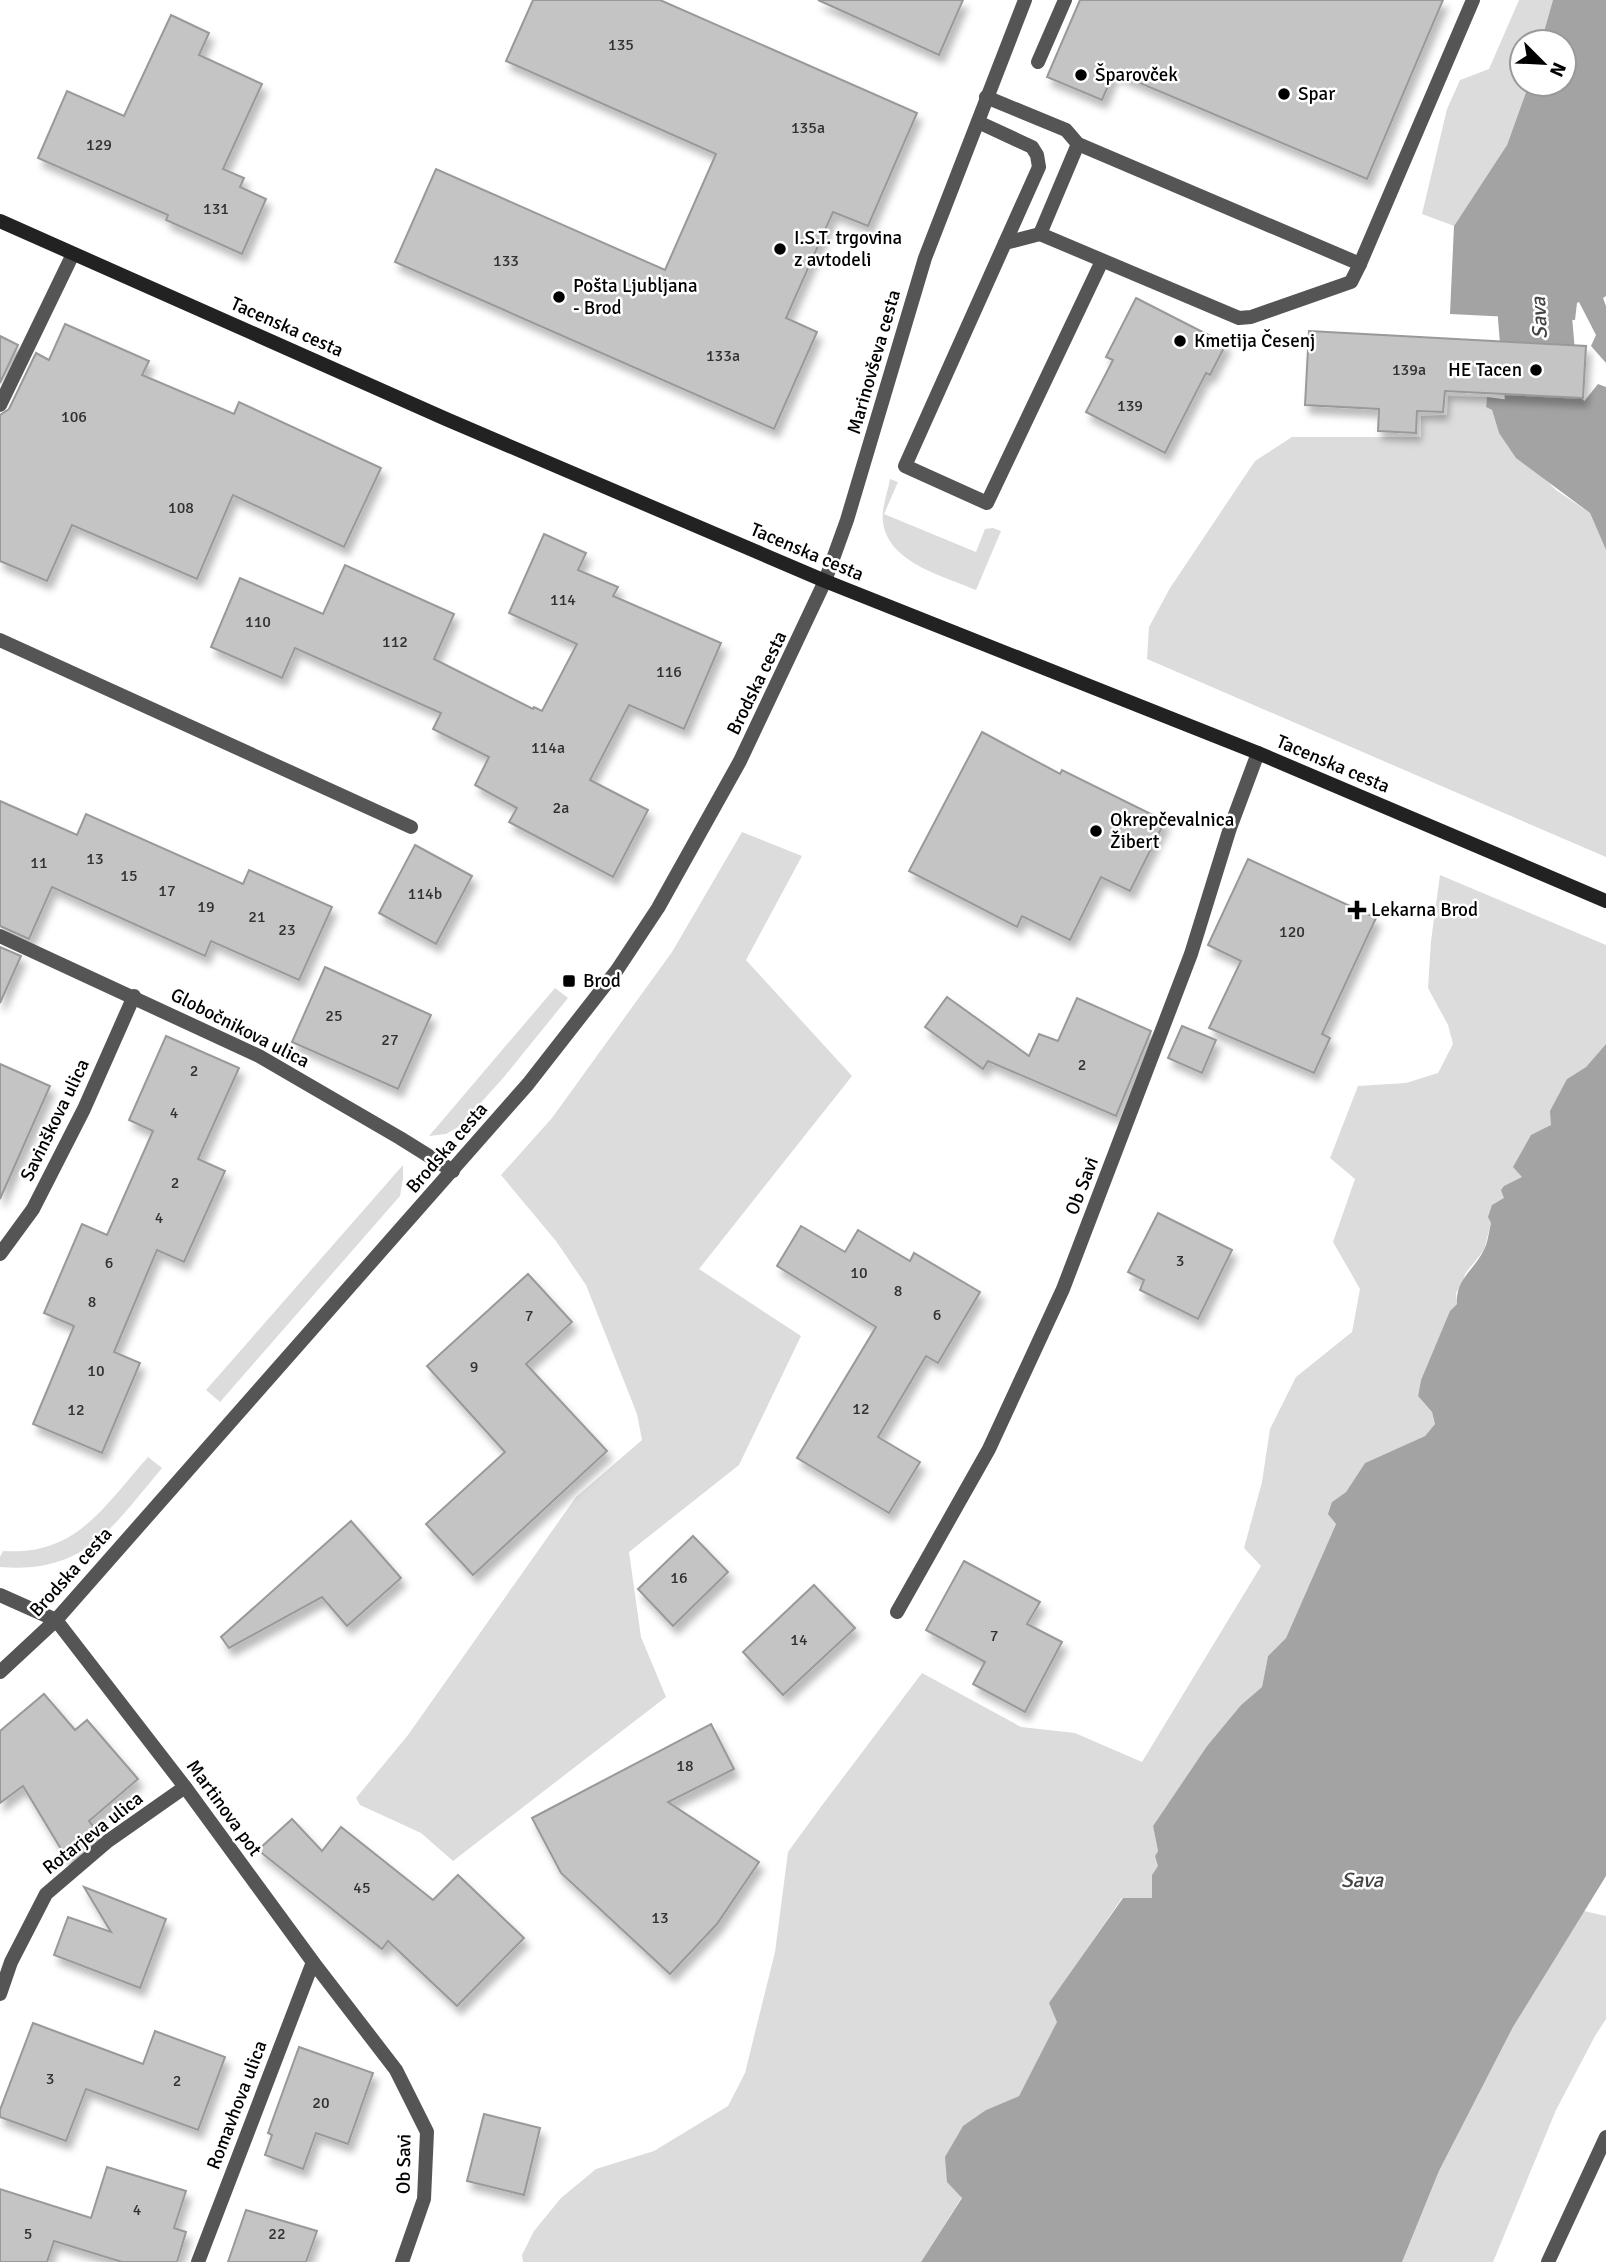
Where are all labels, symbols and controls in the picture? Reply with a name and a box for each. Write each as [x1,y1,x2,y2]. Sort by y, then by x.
north arrow [1508,28,1578,98]
house number: 135 [608,35,634,55]
text: N [1544,59,1571,80]
place label: Šparovček [1095,62,1178,87]
marker: Šparovček [1073,67,1089,83]
place label: Spar [1298,82,1335,106]
marker: Spar [1276,86,1292,102]
house number: 135a [791,118,825,138]
house number: 129 [86,135,112,155]
house number: 131 [203,199,229,219]
place label: I.S.T. trgovina z avtodeli [794,226,902,272]
marker: I.S.T. trgovina z avtodeli [772,241,788,257]
house number: 133 [493,251,519,271]
place label: Pošta Ljubljana - Brod [573,274,698,320]
street label: Marinovševa cesta [842,287,906,437]
marker: Pošta Ljubljana - Brod [551,289,567,305]
street label: Tacenska cesta [227,291,347,363]
water label: Sava [1525,295,1553,340]
place label: Kmetija Česenj [1194,328,1315,353]
marker: Kmetija Česenj [1172,333,1188,349]
house number: 133a [706,346,740,366]
place label: HE Tacen [1448,358,1522,382]
house number: 139a [1392,360,1426,380]
marker: HE Tacen [1528,362,1544,378]
house number: 139 [1117,396,1143,416]
house number: 106 [61,407,87,427]
house number: 108 [168,498,194,518]
street label: Tacenska cesta [747,517,867,587]
house number: 114 [550,590,576,610]
house number: 110 [245,612,271,632]
street label: Brodska cesta [722,627,792,739]
house number: 112 [382,632,408,652]
house number: 116 [656,662,682,682]
street label: Tacenska cesta [1273,729,1393,799]
house number: 114a [531,738,565,758]
house number: 2a [553,798,569,818]
place label: Okrepčevalnica Žibert [1110,808,1234,854]
marker: Okrepčevalnica Žibert [1088,823,1104,839]
house number: 13 [86,849,104,869]
house number: 11 [30,853,48,873]
house number: 15 [120,866,138,886]
house number: 17 [158,881,176,901]
house number: 114b [408,884,442,904]
house number: 19 [197,897,215,917]
place label: Lekarna Brod [1371,898,1478,922]
marker: Lekarna Brod [1349,902,1365,918]
house number: 21 [248,907,266,927]
house number: 23 [278,920,296,940]
house number: 120 [1279,922,1305,942]
place label: Brod [583,969,621,993]
marker: Brod [561,973,577,989]
street label: Globočnikova ulica [166,983,314,1073]
house number: 25 [325,1006,343,1026]
house number: 27 [381,1030,399,1050]
street label: Savinškova ulica [15,1055,95,1185]
house number: 2 [1078,1055,1086,1075]
house number: 2 [190,1061,198,1081]
street label: Brodska cesta [401,1098,493,1198]
house number: 4 [170,1103,179,1123]
street label: Ob Savi [1060,1154,1104,1218]
house number: 2 [171,1173,179,1193]
house number: 4 [155,1208,164,1228]
house number: 3 [1176,1251,1184,1271]
house number: 6 [105,1253,113,1273]
house number: 10 [850,1263,868,1283]
house number: 8 [894,1281,902,1301]
house number: 8 [88,1292,96,1312]
house number: 6 [933,1305,941,1325]
house number: 7 [525,1306,533,1326]
house number: 9 [470,1357,478,1377]
house number: 10 [87,1361,105,1381]
house number: 12 [852,1399,870,1419]
house number: 12 [67,1400,85,1420]
street label: Brodska cesta [24,1522,118,1622]
house number: 16 [670,1568,688,1588]
house number: 7 [990,1626,998,1646]
house number: 14 [790,1630,808,1650]
street label: Martinova pot [181,1755,267,1861]
house number: 18 [676,1756,694,1776]
street label: Rotarjeva ulica [38,1786,148,1880]
water label: Sava [1341,1867,1384,1893]
house number: 45 [353,1878,371,1898]
house number: 13 [651,1908,669,1928]
street label: Romavhova ulica [201,2037,273,2173]
house number: 3 [46,2069,54,2089]
house number: 2 [173,2071,181,2091]
house number: 20 [312,2093,330,2113]
street label: Ob Savi [391,2134,417,2194]
house number: 4 [133,2200,142,2220]
house number: 5 [24,2224,32,2244]
house number: 22 [268,2224,286,2244]

